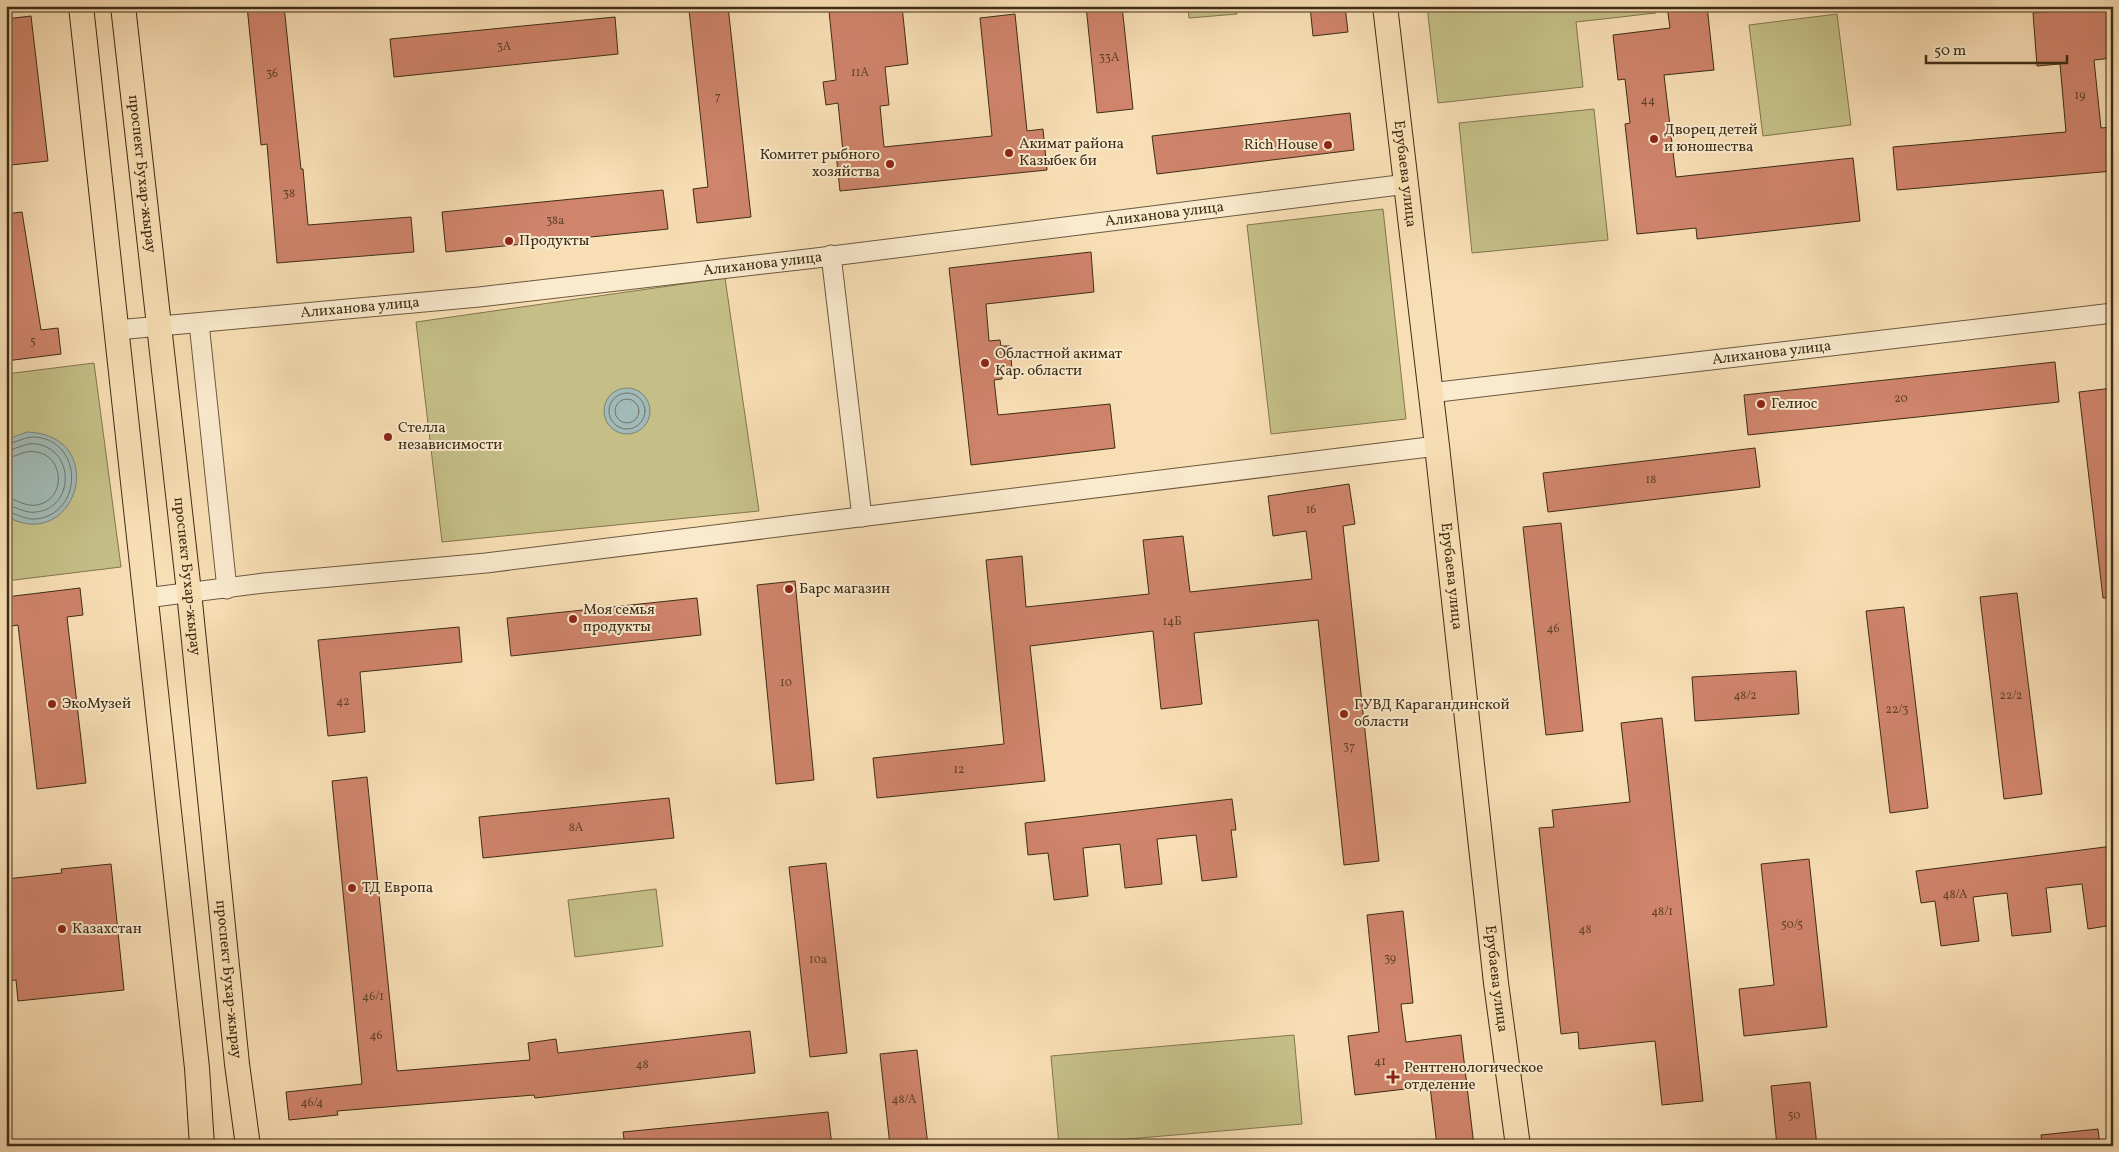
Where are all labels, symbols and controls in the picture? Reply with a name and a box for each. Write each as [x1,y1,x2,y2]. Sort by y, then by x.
scale bar [1926,32,2068,64]
house number: 3А [497,39,512,55]
text: 50 m [1934,41,1966,62]
house number: 33А [1099,50,1120,66]
house number: 11А [851,65,869,81]
house number: 36 [266,66,278,82]
house number: 19 [2075,88,2085,104]
house number: 7 [715,89,721,105]
house number: 44 [1641,93,1655,109]
street label: проспект Бухар-жырау [123,94,161,254]
street label: Ерубаева улица [1388,119,1422,228]
place label: Дворец детей и юношества [1664,120,1758,158]
marker: Дворец детей и юношества [1648,133,1660,145]
place label: Акимат района Казыбек би [1019,134,1124,172]
place label: Rich House [1244,135,1318,156]
marker: Rich House [1322,139,1334,151]
place label: Комитет рыбного хозяйства [760,145,880,183]
marker: Акимат района Казыбек би [1003,147,1015,159]
marker: Комитет рыбного хозяйства [884,158,896,170]
house number: 38 [283,186,295,202]
street label: Алиханова улица [1104,196,1225,232]
house number: 38а [546,213,564,229]
place label: Продукты [519,231,590,252]
marker: Продукты [503,235,515,247]
street label: Алиханова улица [702,247,823,281]
street label: Алиханова улица [299,292,421,324]
house number: 5 [30,334,36,350]
street label: Алиханова улица [1711,336,1832,370]
place label: Областной акимат Кар. области [995,344,1123,382]
marker: Областной акимат Кар. области [979,357,991,369]
house number: 20 [1894,391,1908,407]
place label: Гелиос [1771,394,1818,415]
marker: Гелиос [1755,398,1767,410]
place label: Стелла независимости [398,418,502,456]
marker: Стелла независимости [382,431,394,443]
house number: 18 [1646,472,1656,488]
street label: проспект Бухар-жырау [168,496,206,657]
house number: 16 [1306,502,1316,518]
street label: Ерубаева улица [1435,522,1468,631]
place label: Барс магазин [799,579,890,600]
marker: Барс магазин [783,583,795,595]
place label: Моя семья продукты [583,600,655,638]
marker: Моя семья продукты [567,613,579,625]
house number: 14Б [1162,614,1182,630]
house number: 46 [1546,621,1560,637]
house number: 10 [780,675,792,691]
house number: 48/2 [1733,688,1757,704]
house number: 22/2 [1999,688,2023,704]
place label: ЭкоМузей [62,694,131,715]
house number: 42 [336,694,350,710]
place label: ГУВД Карагандинской области [1354,695,1510,733]
marker: ЭкоМузей [46,698,58,710]
house number: 22/3 [1885,702,1909,718]
marker: ГУВД Карагандинской области [1338,708,1350,720]
house number: 37 [1343,739,1355,755]
house number: 12 [953,762,965,778]
house number: 8А [569,820,584,836]
place label: ТД Европа [362,878,433,899]
marker: ТД Европа [346,882,358,894]
house number: 48/А [1943,887,1968,903]
street label: проспект Бухар-жырау [210,899,247,1059]
house number: 48/1 [1651,904,1673,920]
house number: 50/5 [1781,917,1803,933]
place label: Казахстан [72,919,142,940]
house number: 48 [1578,922,1592,938]
marker: Казахстан [56,923,68,935]
street label: Ерубаева улица [1479,924,1513,1033]
house number: 39 [1384,951,1396,967]
house number: 10а [809,952,827,968]
house number: 46/1 [362,989,384,1005]
house number: 46 [369,1028,383,1044]
house number: 41 [1374,1054,1386,1070]
house number: 48 [635,1057,649,1073]
place label: Рентгенологическое отделение [1404,1058,1543,1096]
marker: Рентгенологическое отделение [1386,1070,1400,1084]
house number: 48/А [892,1092,917,1108]
house number: 46/4 [300,1095,324,1111]
house number: 50 [1788,1108,1800,1124]

